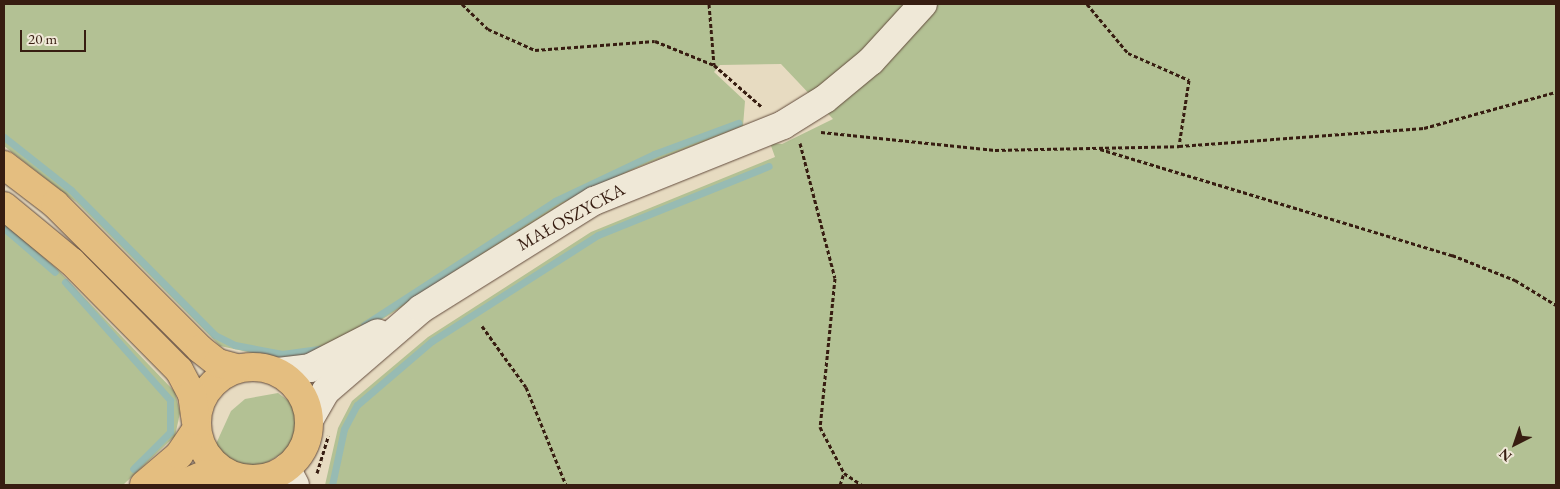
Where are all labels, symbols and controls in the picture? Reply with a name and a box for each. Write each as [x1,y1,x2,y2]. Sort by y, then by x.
scale bar [22,20,89,52]
text: 20 m [28,29,57,48]
street label: MAŁOSZYCKA [513,179,629,255]
north arrow [1490,419,1540,469]
text: N [1495,445,1515,466]

